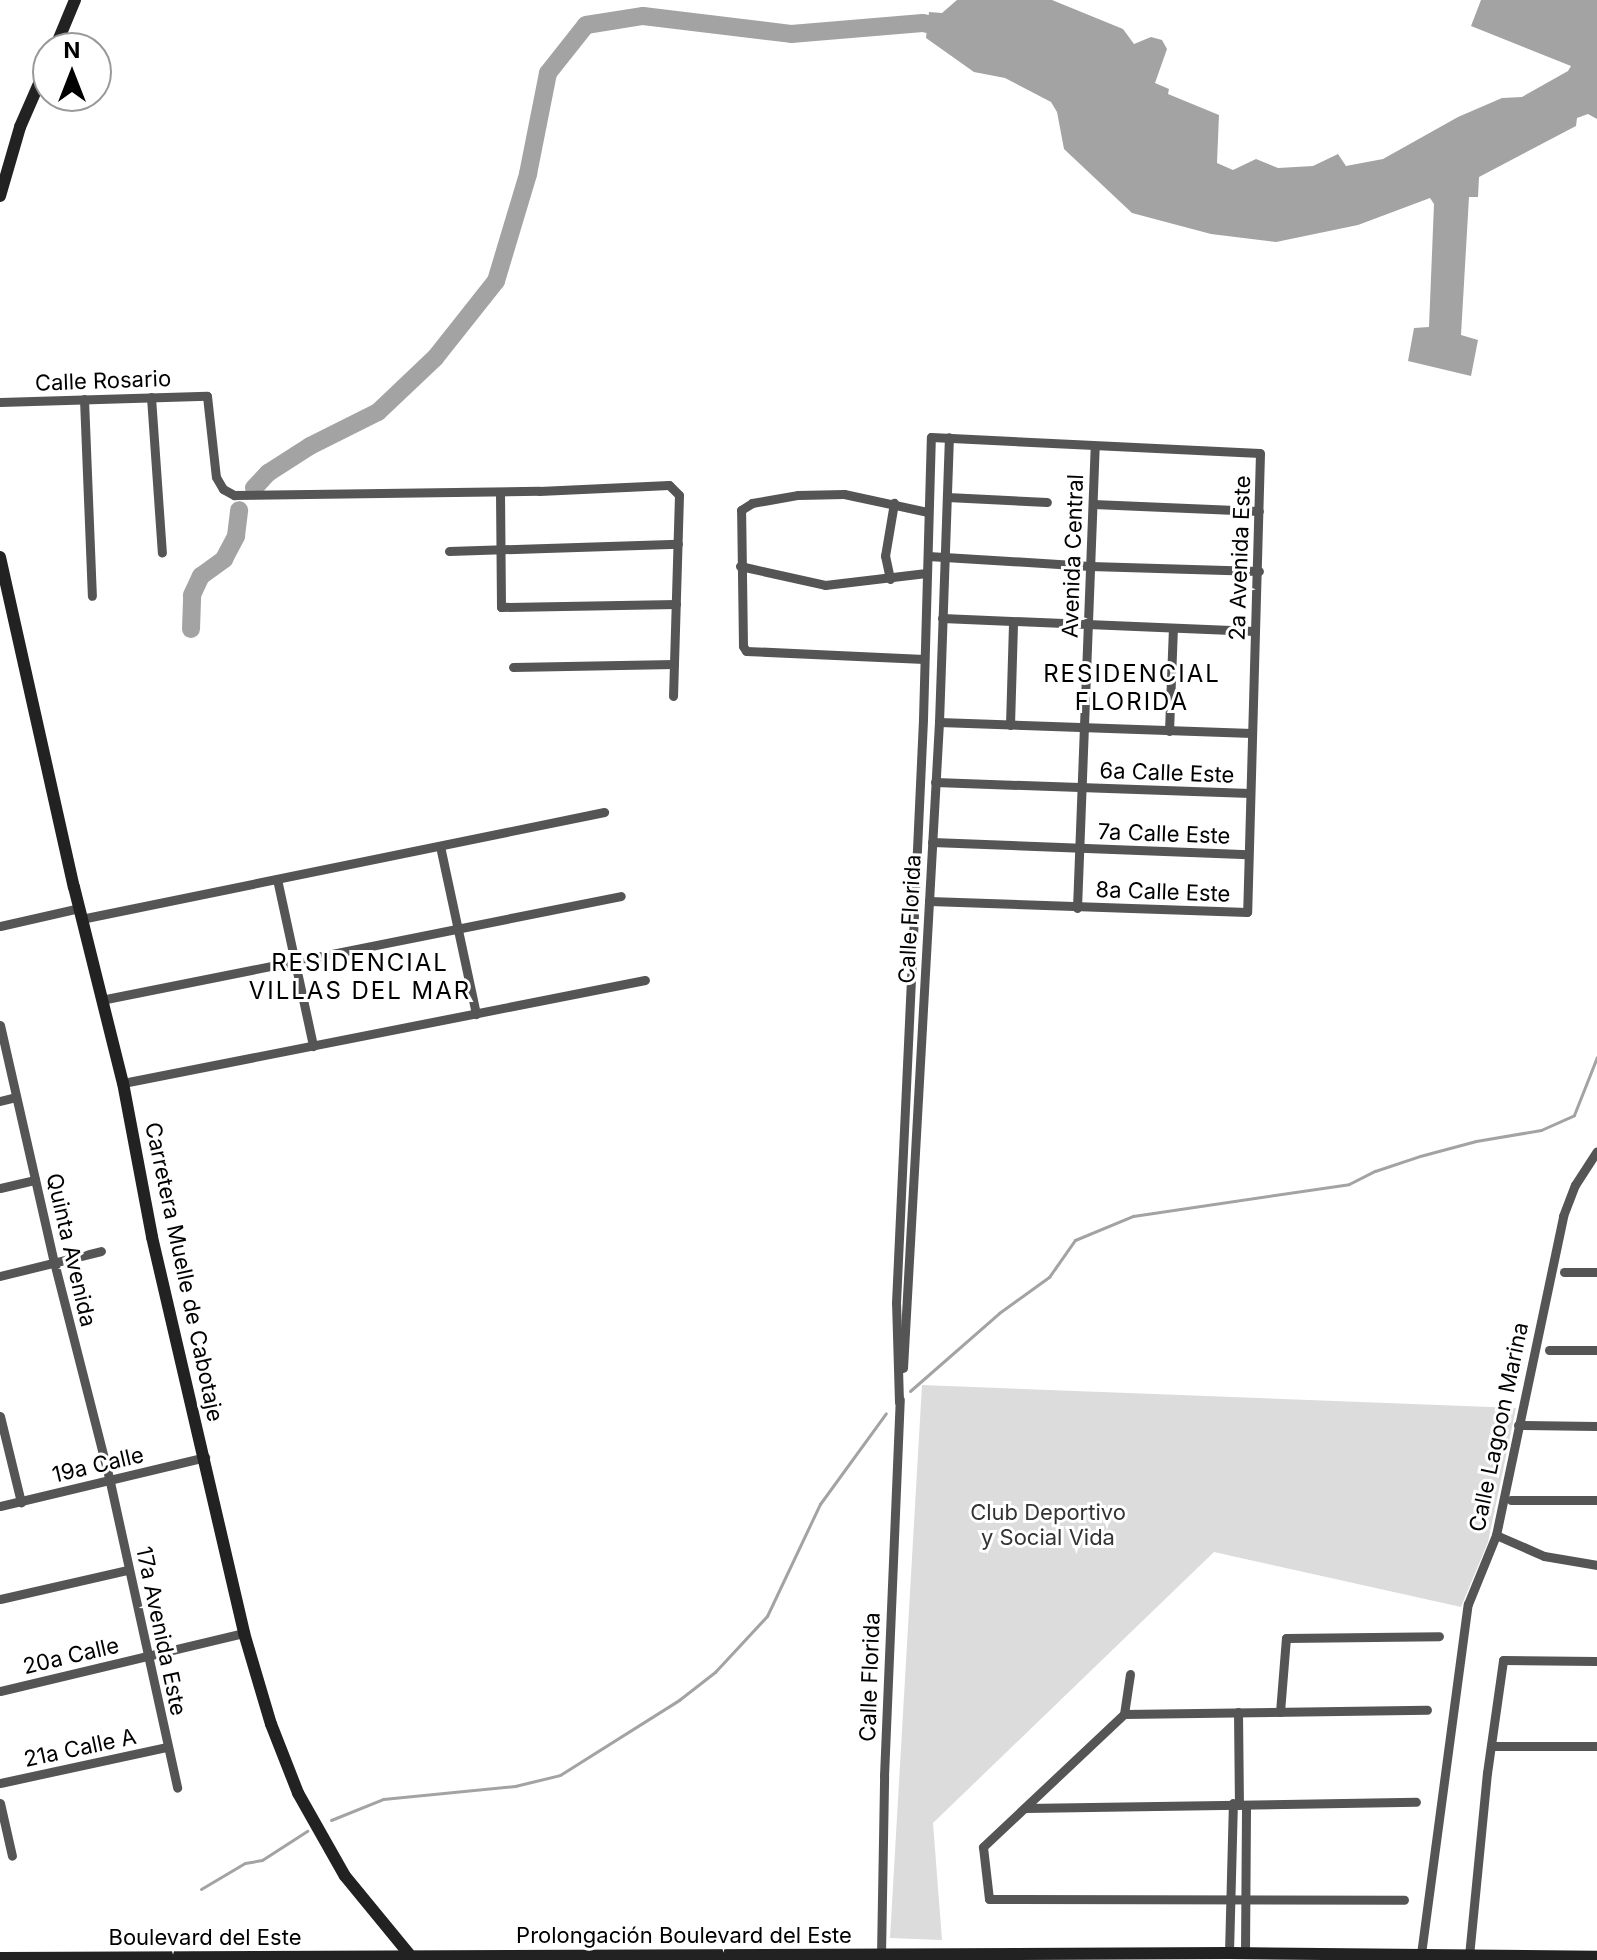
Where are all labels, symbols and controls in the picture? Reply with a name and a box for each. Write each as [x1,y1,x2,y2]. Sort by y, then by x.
north arrow [32,32,112,112]
text: N [64,37,80,63]
street label: Calle Rosario [34,365,172,397]
street label: Avenida Central [1057,474,1089,638]
street label: 2a Avenida Este [1224,475,1256,641]
district label: RESIDENCIAL FLORIDA [1043,660,1221,716]
street label: 6a Calle Este [1099,757,1235,789]
street label: 7a Calle Este [1097,818,1231,850]
street label: Calle Florida [893,854,927,984]
street label: 8a Calle Este [1095,876,1231,908]
district label: RESIDENCIAL VILLAS DEL MAR [249,949,471,1005]
street label: Carretera Muelle de Cabotaje [139,1120,229,1424]
street label: Quinta Avenida [41,1171,101,1329]
street label: Calle Lagoon Marina [1464,1320,1534,1534]
street label: 19a Calle [50,1442,146,1488]
park label: Club Deportivo y Social Vida [970,1499,1126,1550]
street label: 17a Avenida Este [130,1544,192,1718]
street label: Calle Florida [855,1612,885,1742]
street label: 20a Calle [20,1632,122,1680]
street label: 21a Calle A [21,1723,139,1773]
street label: Prolongación Boulevard del Este [516,1923,852,1949]
street label: Boulevard del Este [109,1925,301,1951]

